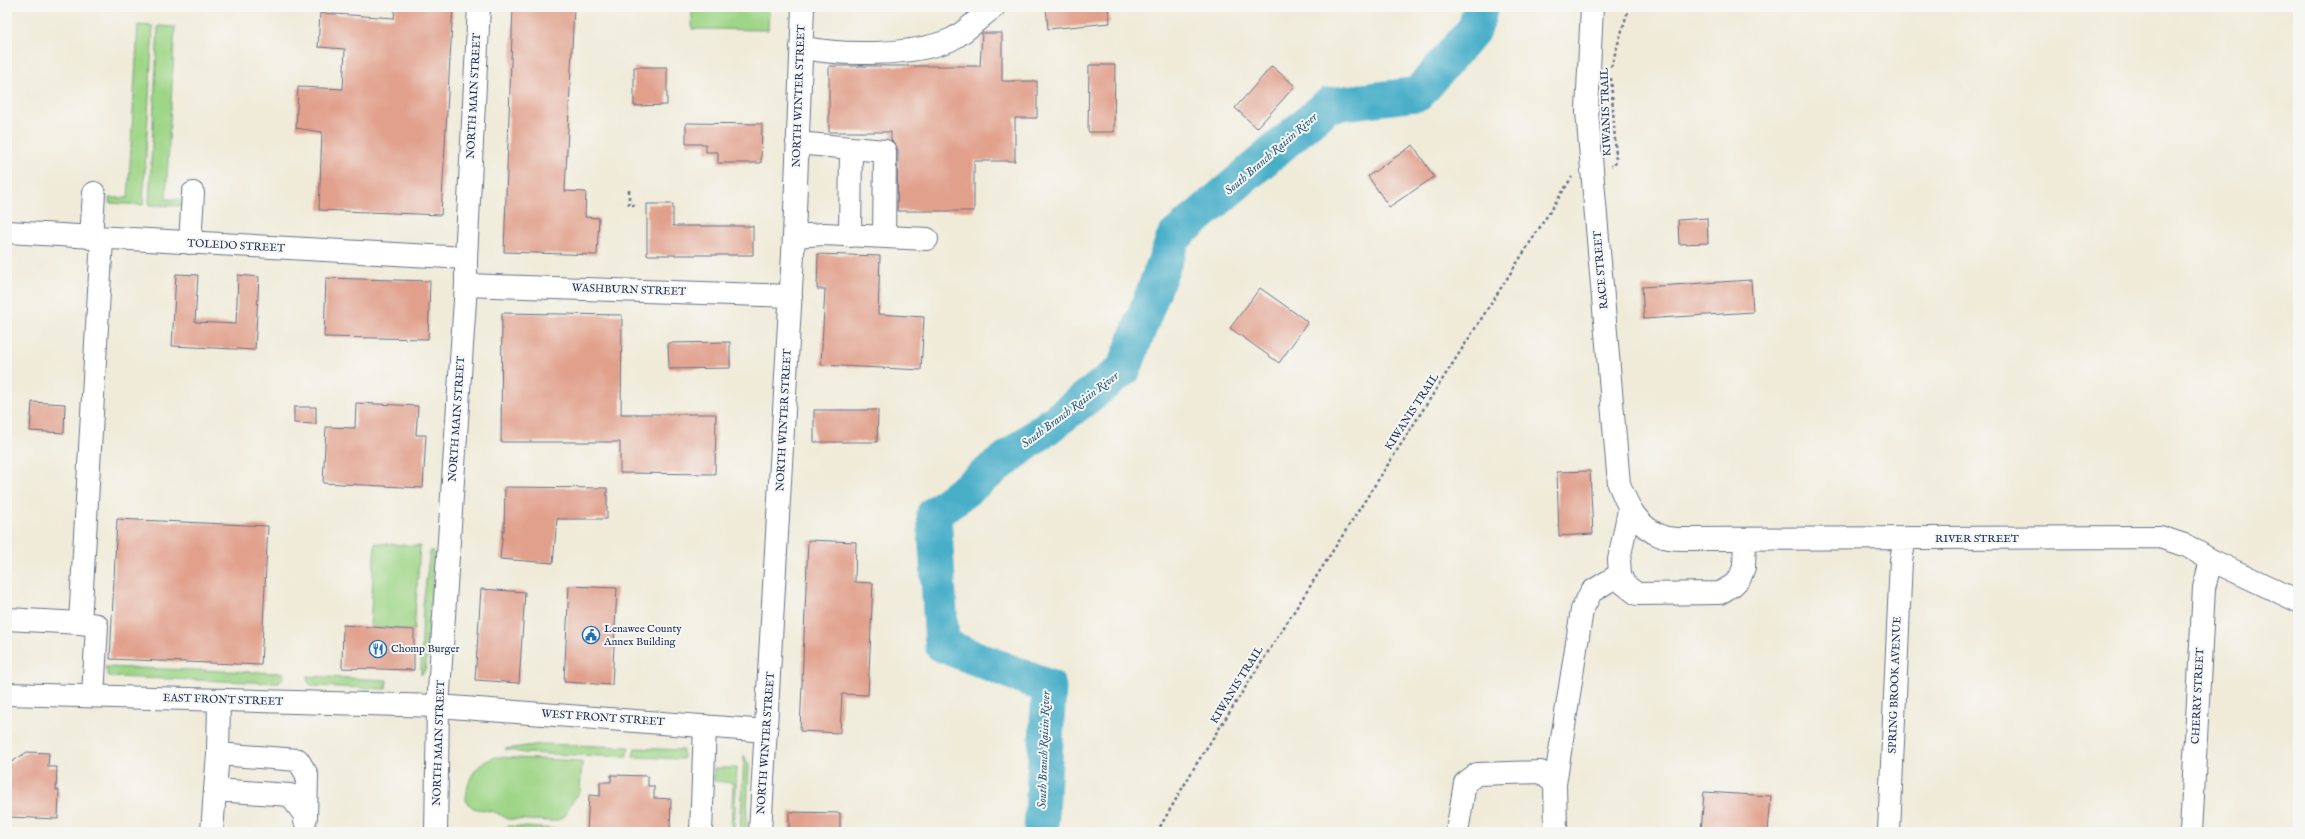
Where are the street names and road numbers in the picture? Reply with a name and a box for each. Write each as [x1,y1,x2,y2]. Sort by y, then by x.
street label: NORTH WINTER STREET [790,24,808,168]
street label: NORTH MAIN STREET [464,33,484,159]
street label: KIWANIS TRAIL [1597,67,1615,157]
street label: RACE STREET [1591,230,1611,310]
street label: TOLEDO STREET [187,236,285,256]
street label: WASHBURN STREET [572,281,686,299]
street label: NORTH WINTER STREET [773,348,795,492]
street label: NORTH MAIN STREET [446,356,468,482]
street label: KIWANIS TRAIL [1382,371,1442,453]
street label: RIVER STREET [1935,532,2019,546]
street label: SPRING BROOK AVENUE [1886,616,1904,754]
street label: KIWANIS TRAIL [1208,644,1267,726]
street label: CHERRY STREET [2188,647,2208,745]
street label: NORTH WINTER STREET [754,671,778,815]
street label: NORTH MAIN STREET [430,680,448,806]
street label: EAST FRONT STREET [163,691,283,709]
street label: WEST FRONT STREET [541,707,665,729]

